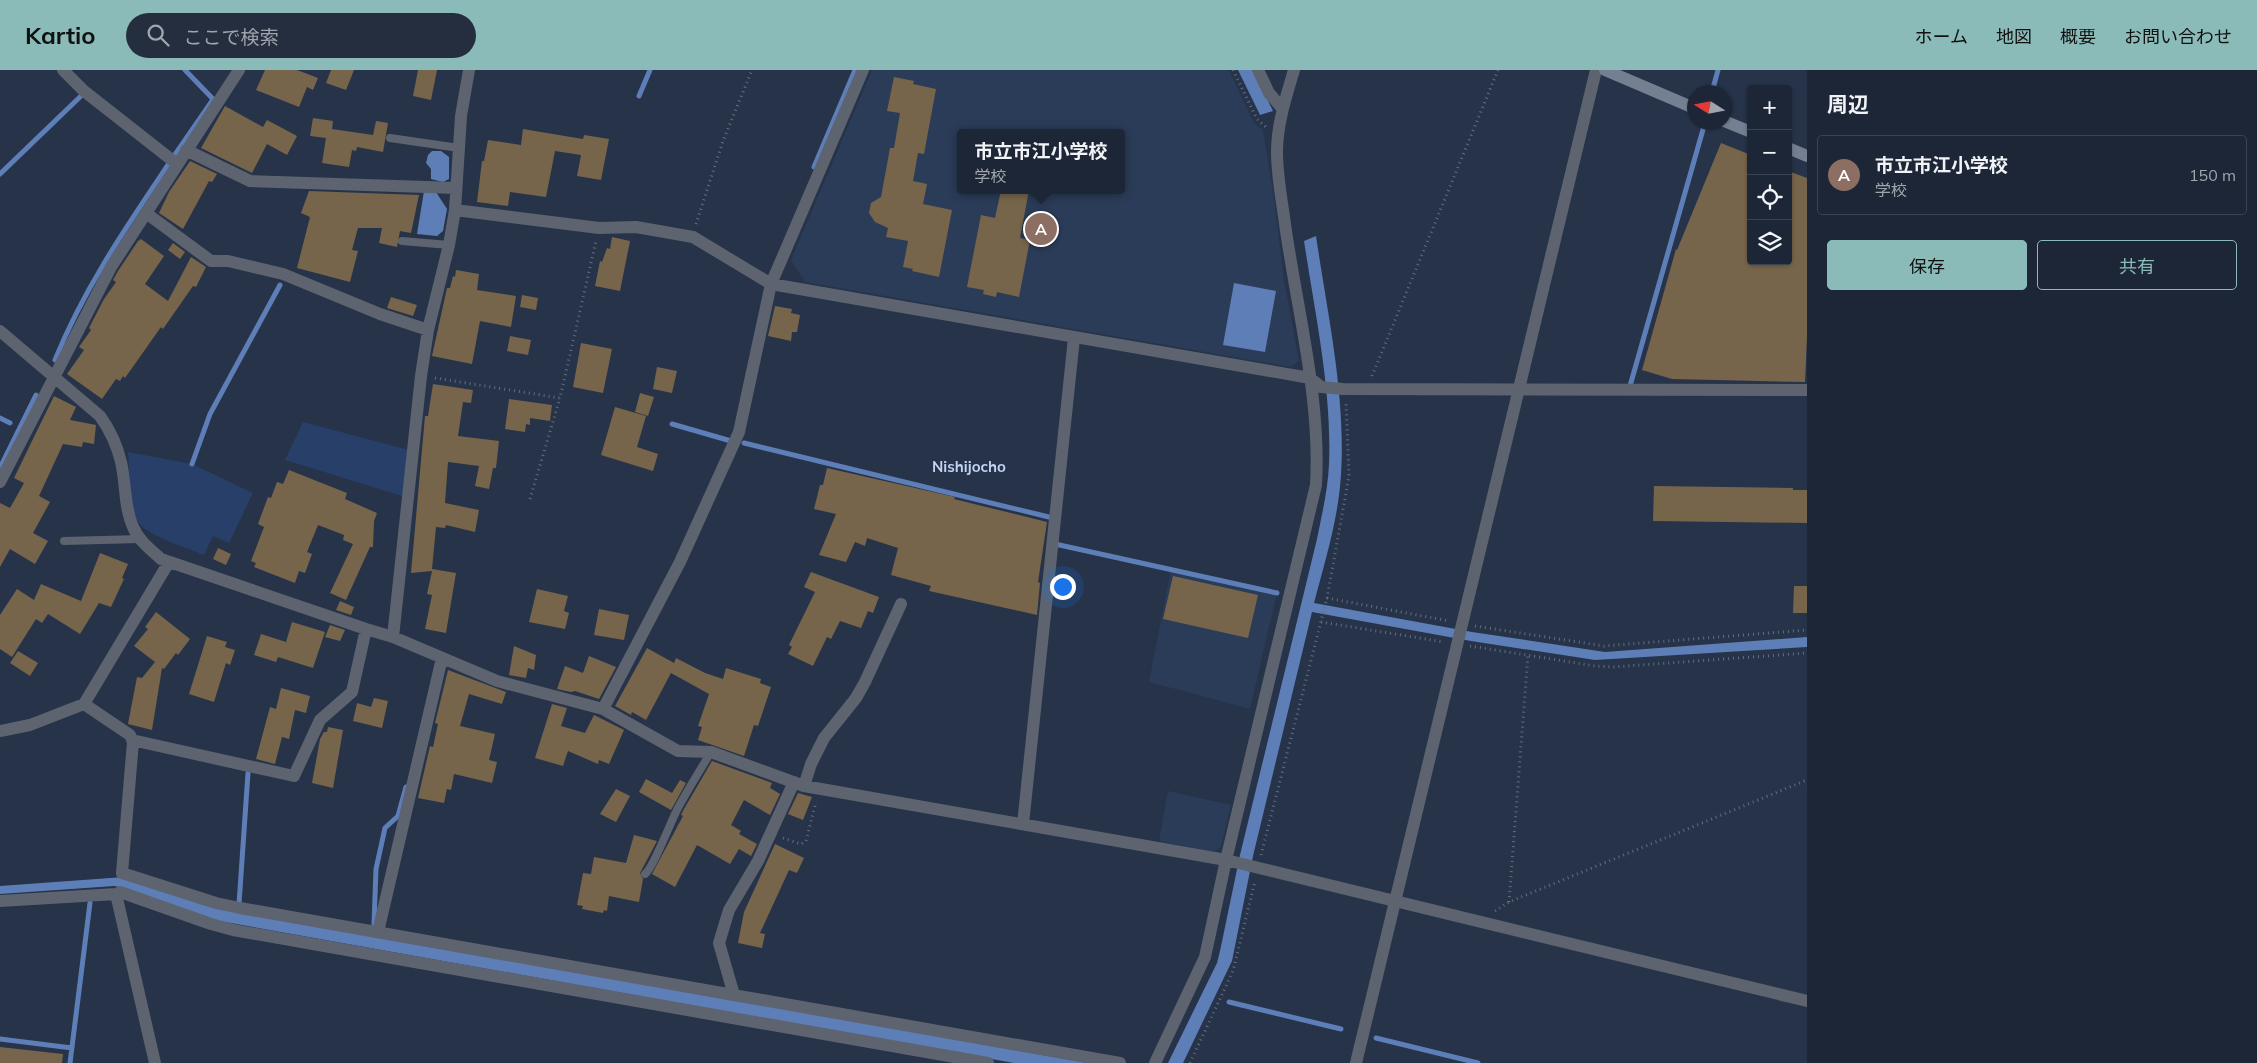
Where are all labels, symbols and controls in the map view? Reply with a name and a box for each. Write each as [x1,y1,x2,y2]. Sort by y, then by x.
search box [126,13,476,58]
text: Kartio [25,20,96,50]
icon: search [144,21,172,49]
text: ここで検索 [184,25,279,49]
text: ホーム [1915,25,1968,48]
text: 地図 [1996,25,2032,48]
text: 概要 [2060,25,2096,48]
text: お問い合わせ [2124,25,2232,48]
north arrow [1687,85,1732,130]
map controls [1747,85,1792,265]
button: + [1747,85,1792,130]
text: 周辺 [1827,91,1869,117]
popup [957,129,1125,194]
button: − [1747,130,1792,175]
text: 市立市江小学校 [974,139,1108,163]
text: 市立市江小学校 [1875,153,2008,177]
text: A [1838,165,1850,185]
text: 150 m [2189,165,2236,185]
text: 学校 [974,166,1007,186]
button: locate [1747,175,1792,220]
text: 学校 [1875,180,1907,200]
pin: A [1025,210,1057,248]
button: layers [1747,220,1792,265]
button: 保存 [1827,240,2027,290]
button: 共有 [2037,240,2237,290]
district label: Nishijocho [932,457,1006,476]
your location [1050,574,1076,600]

